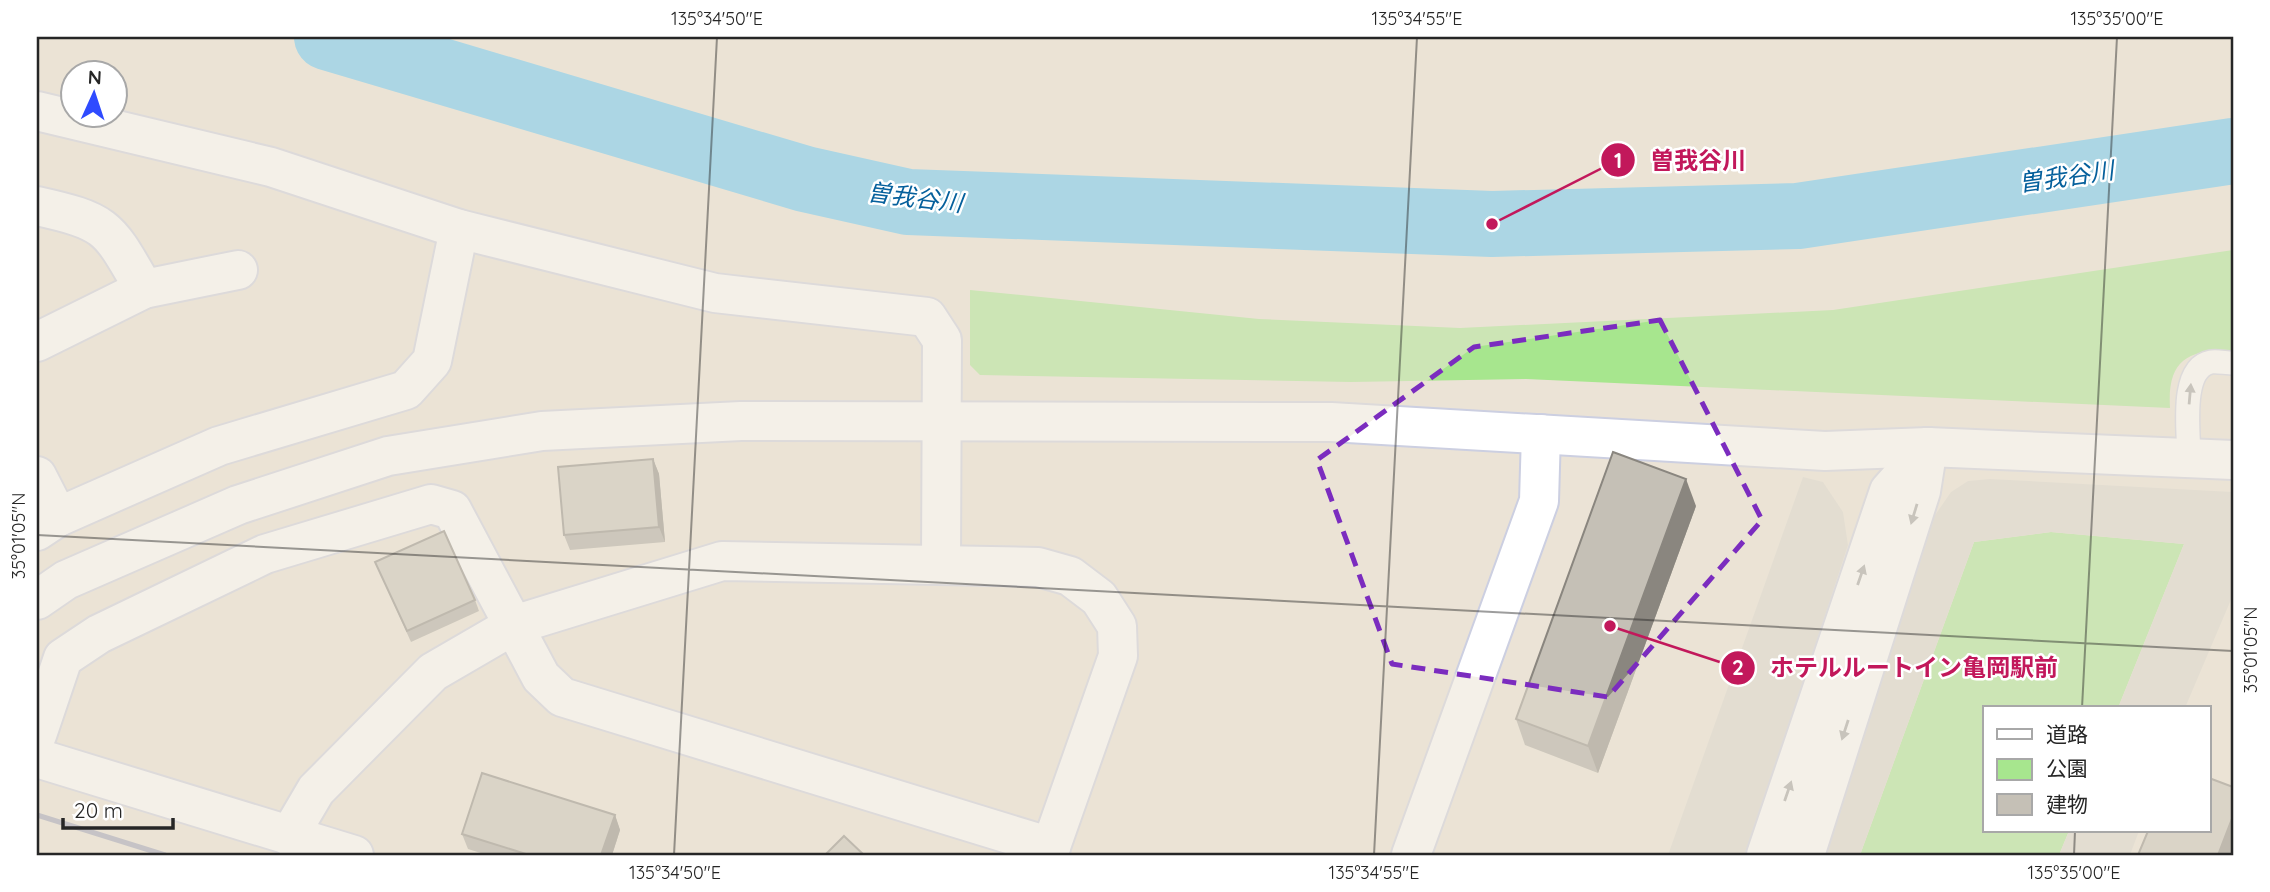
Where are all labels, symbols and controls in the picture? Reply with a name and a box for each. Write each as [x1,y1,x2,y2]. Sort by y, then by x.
text: 135°34'50"E [671,7,763,30]
text: 135°34'55"E [1371,7,1463,30]
text: 135°35'00"E [2070,7,2164,30]
north arrow [60,60,130,130]
text: N [87,65,102,89]
callout: 曽我谷川 [1601,138,1760,183]
text: 曽我谷川 [1650,145,1746,175]
text: 1 [1614,147,1622,173]
water label: 曽我谷川 [2016,154,2119,198]
water label: 曽我谷川 [866,176,967,218]
one-way arrow [2185,383,2196,405]
text: 35°01'05"N [7,493,30,579]
one-way arrow [1908,503,1919,524]
one-way arrow [1856,565,1867,586]
text: 35°01'05"N [2239,607,2262,693]
callout: ホテルルートイン亀岡駅前 [1721,645,2072,690]
text: ホテルルートイン亀岡駅前 [1770,652,2058,682]
text: 2 [1732,654,1744,680]
legend [1983,706,2210,832]
one-way arrow [1840,720,1850,741]
text: 道路 [2046,721,2088,747]
text: 公園 [2046,755,2088,781]
one-way arrow [1783,780,1794,801]
scale bar [63,787,173,831]
text: 建物 [2046,791,2088,817]
text: 20 m [74,797,123,823]
text: 135°34'50"E [629,861,721,884]
text: 135°34'55"E [1328,861,1420,884]
text: 135°35'00"E [2027,861,2121,884]

